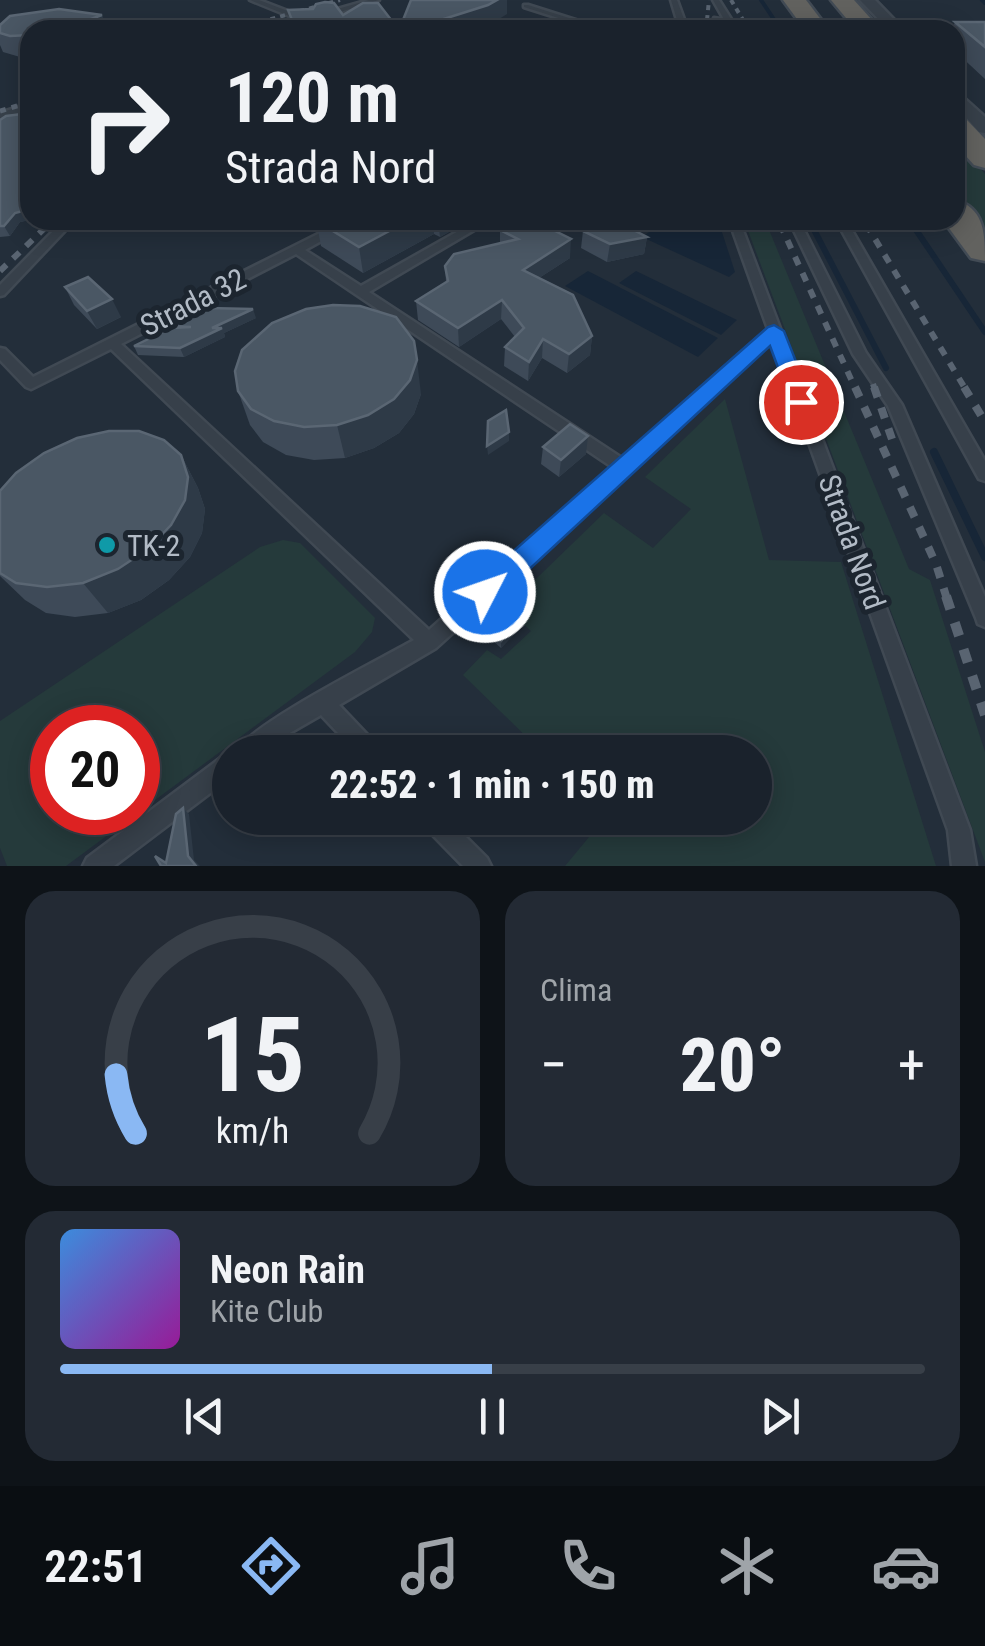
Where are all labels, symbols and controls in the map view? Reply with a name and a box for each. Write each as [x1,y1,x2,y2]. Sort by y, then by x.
text: 120 m [225,57,399,139]
icon: right [60,60,190,190]
text: Strada Nord [225,141,436,194]
street label: Strada 32 [135,261,251,343]
pin [759,360,844,445]
icon: arrive [774,375,829,430]
street label: Strada Nord [811,470,893,614]
place label: TK-2 [127,528,180,563]
marker: TK-2 [96,534,118,556]
position arrow [433,540,537,644]
speed limit sign: 20 [30,705,160,835]
text: 22:52 · 1 min · 150 m [330,763,654,807]
text: Clima [540,971,612,1009]
text: 15 [200,995,305,1116]
text: 20° [680,1021,785,1109]
text: − [540,1033,568,1097]
text: + [898,1033,925,1097]
text: km/h [216,1110,289,1152]
text: Neon Rain [210,1248,365,1292]
text: Kite Club [210,1292,323,1330]
icon: previous [177,1389,232,1444]
icon: pause [465,1389,520,1444]
icon: next [753,1389,808,1444]
icon: directions [236,1531,306,1601]
icon: music [395,1531,465,1601]
icon: phone [553,1531,623,1601]
icon: climate [712,1531,782,1601]
icon: car [871,1531,941,1601]
text: 22:51 [44,1540,148,1593]

